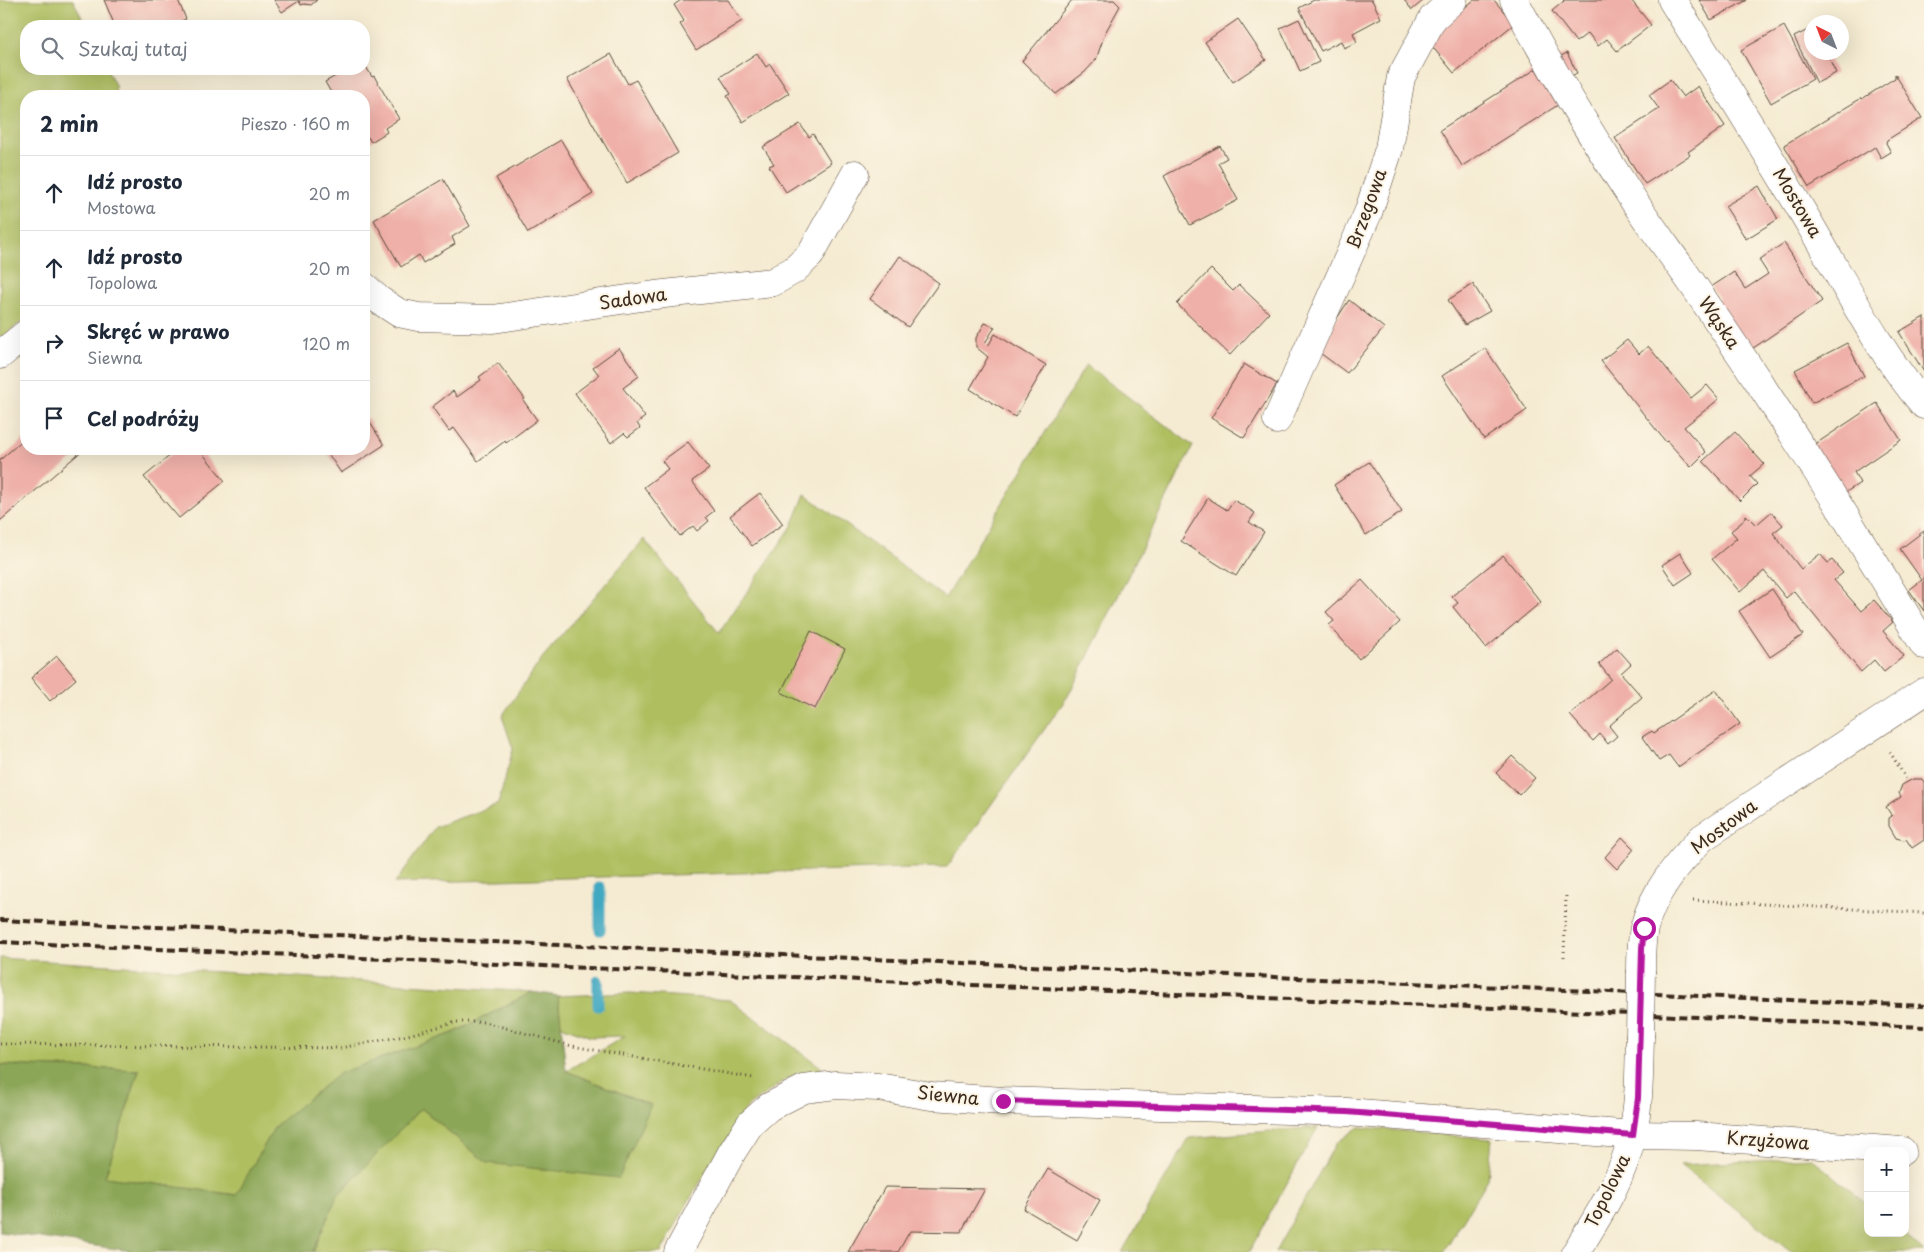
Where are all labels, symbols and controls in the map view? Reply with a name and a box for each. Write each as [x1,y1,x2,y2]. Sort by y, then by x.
north arrow [1804,15,1849,60]
search box [20,20,370,75]
icon: search [38,34,66,62]
text: Szukaj tutaj [78,34,188,62]
text: 2 min [40,107,99,139]
text: Pieszo · 160 m [241,111,350,135]
street label: Mostowa [1767,162,1830,243]
street label: Brzegowa [1339,164,1393,252]
text: Idź prosto [87,167,183,195]
icon: ahead [40,179,68,207]
text: 20 m [309,181,350,205]
text: Mostowa [87,195,155,219]
text: Idź prosto [87,242,183,270]
icon: ahead [40,254,68,282]
text: 20 m [309,256,350,280]
text: Topolowa [87,270,157,294]
street label: Sadowa [597,279,669,316]
street label: Wąska [1693,290,1748,355]
text: Skręć w prawo [87,317,230,345]
icon: right [40,329,68,357]
text: 120 m [303,331,350,355]
text: Siewna [87,345,142,369]
icon: arrive [40,404,68,432]
text: Cel podróży [87,404,199,432]
street label: Mostowa [1684,791,1763,860]
route start [1633,917,1656,940]
street label: Siewna [916,1078,981,1111]
route end [992,1090,1015,1113]
street label: Krzyżowa [1726,1123,1811,1156]
map controls [1864,1147,1909,1237]
button: + [1864,1147,1909,1192]
street label: Topolowa [1577,1148,1636,1232]
button: − [1864,1192,1909,1237]

